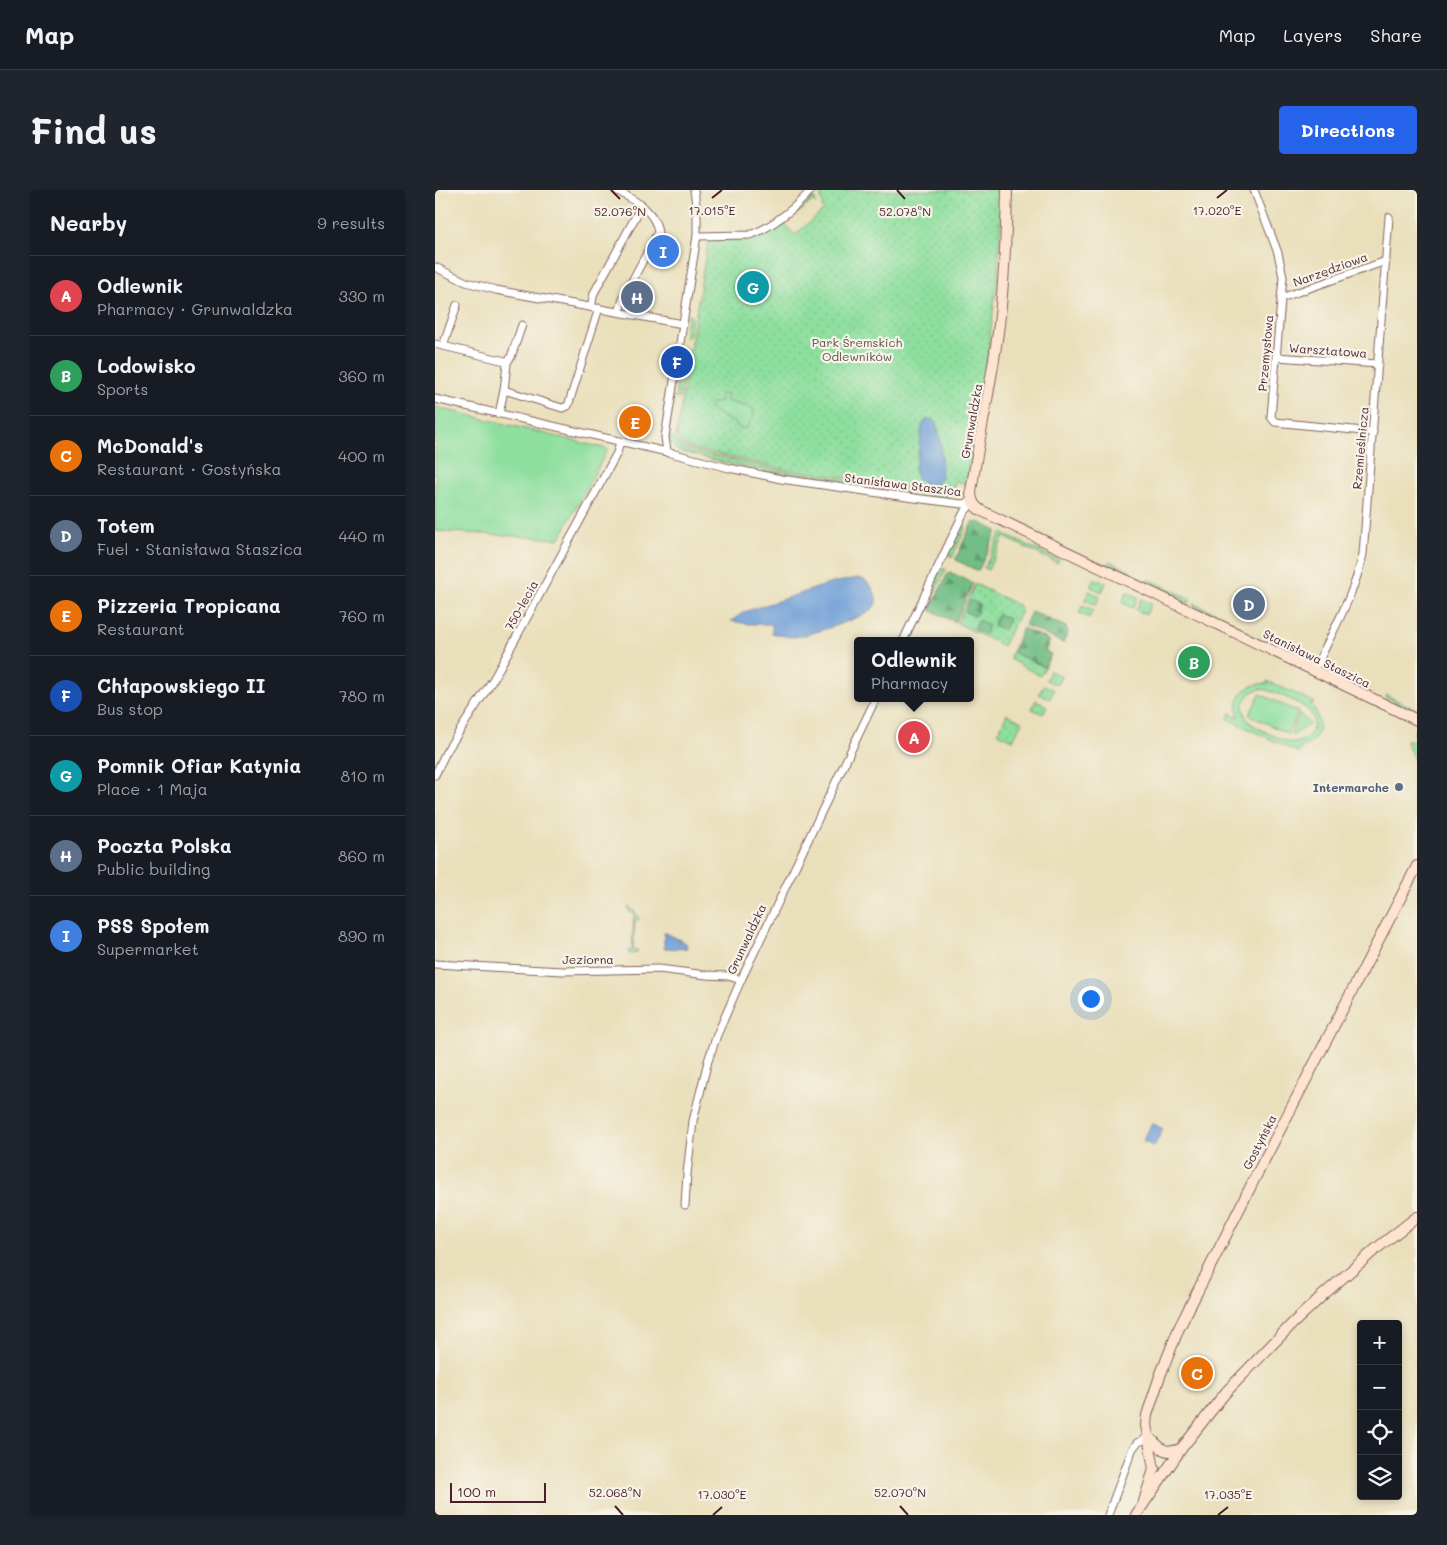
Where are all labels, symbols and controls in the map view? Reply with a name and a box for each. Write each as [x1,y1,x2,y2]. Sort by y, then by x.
text: Map [25,19,74,50]
text: Map [1219,23,1255,47]
text: Layers [1283,23,1342,47]
text: Share [1370,23,1422,47]
button: Directions [1279,106,1417,154]
text: Find us [30,107,157,153]
text: 17.015°E [689,202,736,218]
text: 17.020°E [1193,202,1241,218]
text: 52.076°N [594,203,646,219]
text: 52.078°N [879,203,931,219]
text: Nearby [50,209,127,236]
text: 9 results [317,212,385,233]
pin: I [647,232,679,270]
street label: Narzędziowa [1290,248,1370,290]
pin: G [737,268,769,306]
text: Odlewnik [97,273,183,298]
pin: H [621,278,653,316]
text: A [60,285,72,306]
text: 330 m [339,285,385,306]
text: Pharmacy · Grunwaldzka [97,298,293,319]
street label: Przemysłowa [1254,314,1276,392]
park label: Park Śremskich Odlewników [812,334,902,364]
street label: Warsztatowa [1288,339,1368,361]
pin: F [661,343,693,381]
text: Lodowisko [97,353,196,378]
text: B [61,365,71,386]
text: 360 m [338,365,385,386]
text: Sports [97,378,148,399]
street label: Grunwaldzka [957,382,985,460]
pin: E [619,403,651,441]
street label: Rzemieślnicza [1348,406,1372,490]
text: McDonald's [97,433,203,458]
text: C [60,445,72,466]
text: 400 m [338,445,385,466]
text: Restaurant · Gostyńska [97,458,281,479]
street label: Stanisława Staszica [844,469,962,499]
text: Totem [97,513,155,538]
text: D [60,525,72,546]
text: 440 m [338,525,385,546]
text: Fuel · Stanisława Staszica [97,538,303,559]
street label: 750-lecia [501,577,541,633]
pin: D [1233,585,1265,623]
text: Pizzeria Tropicana [97,593,281,618]
text: E [61,605,71,626]
text: 760 m [339,605,385,626]
text: Restaurant [97,618,185,639]
street label: Stanisława Staszica [1261,625,1373,691]
popup [854,637,974,702]
pin: B [1178,643,1210,681]
text: Odlewnik [871,647,957,672]
text: Pharmacy [871,672,948,693]
text: Chłapowskiego II [97,673,265,698]
text: F [61,685,71,706]
text: 780 m [339,685,385,706]
text: Bus stop [97,698,163,719]
pin: A [898,718,930,756]
text: Pomnik Ofiar Katynia [97,753,301,778]
text: G [60,765,72,786]
text: 810 m [340,765,385,786]
text: Place · 1 Maja [97,778,208,799]
place label: Intermarche [1313,779,1389,795]
marker: Intermarche [1393,781,1405,793]
text: Poczta Polska [97,833,232,858]
text: H [60,845,72,866]
text: 860 m [338,845,385,866]
text: Public building [97,858,210,879]
street label: Grunwaldzka [723,901,769,977]
text: PSS Społem [97,913,209,938]
text: I [62,925,70,946]
text: 890 m [338,925,385,946]
text: Supermarket [97,938,199,959]
street label: Jeziorna [562,951,614,967]
your location [1078,986,1104,1012]
street label: Gostyńska [1238,1112,1280,1172]
map controls [1357,1320,1402,1500]
button: + [1357,1320,1402,1365]
pin: C [1181,1354,1213,1392]
button: − [1357,1365,1402,1410]
button: locate [1357,1410,1402,1455]
button: layers [1357,1455,1402,1500]
scale bar [450,1480,546,1503]
text: 100 m [457,1482,496,1501]
text: 52.068°N [589,1484,641,1500]
text: 52.070°N [874,1484,926,1500]
text: 17.030°E [698,1486,747,1502]
text: 17.035°E [1204,1486,1252,1502]

